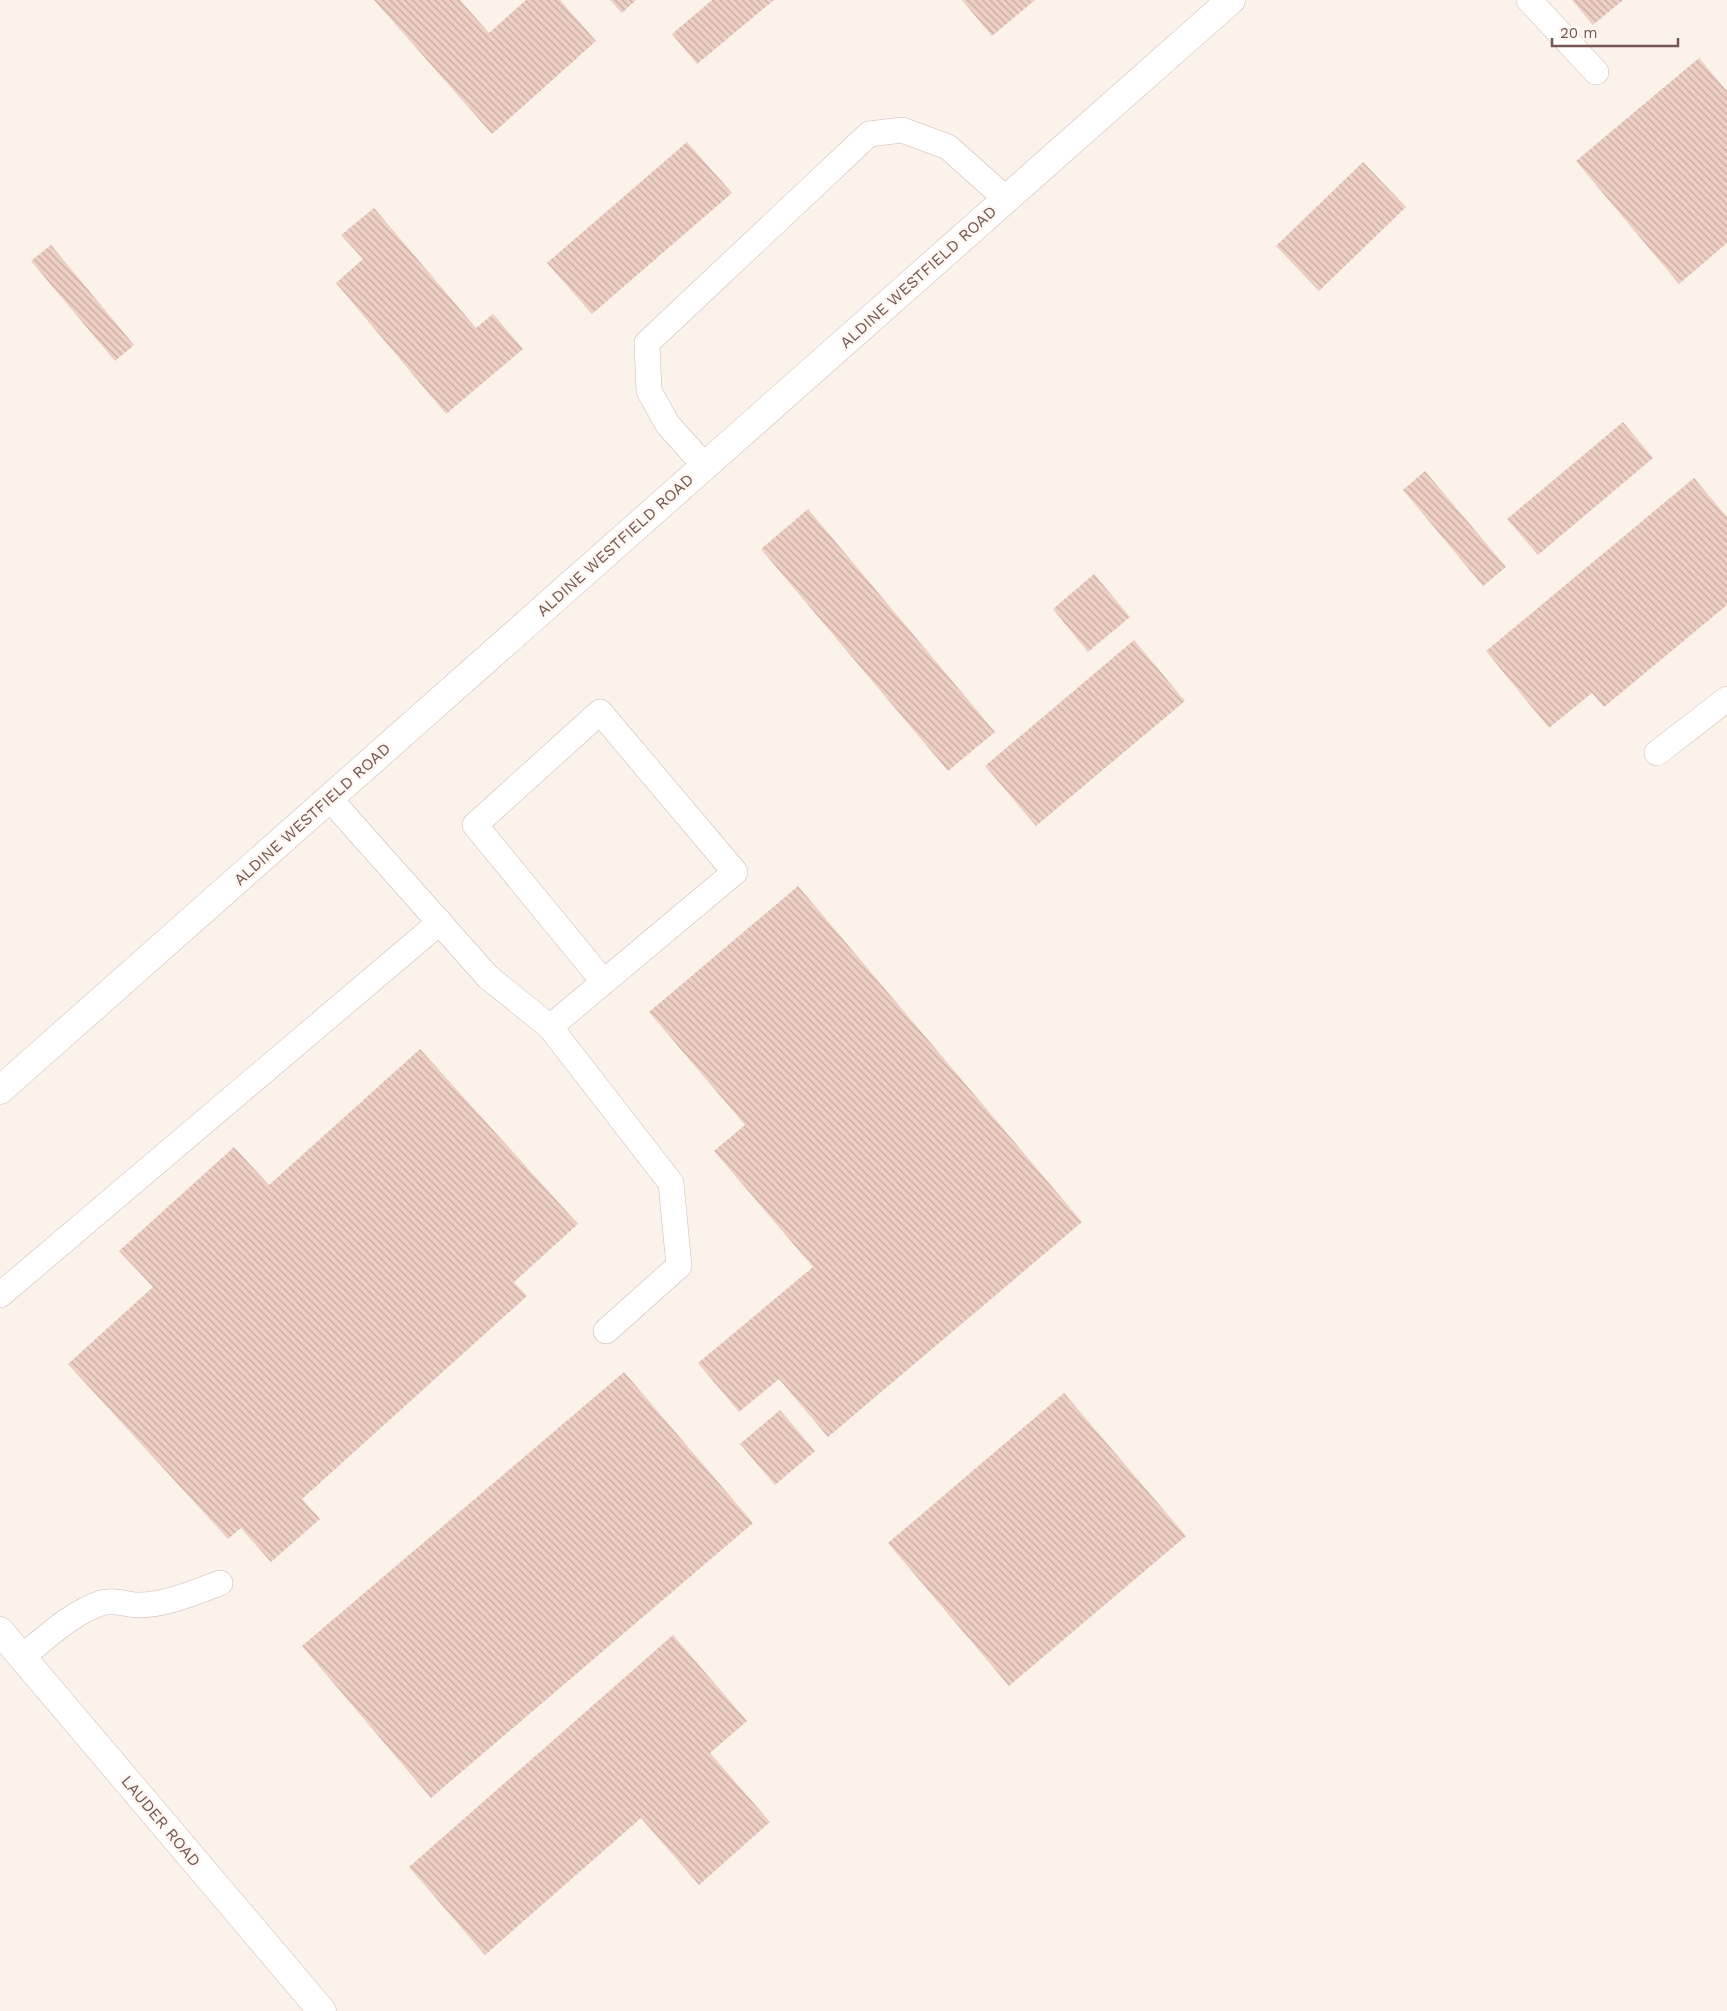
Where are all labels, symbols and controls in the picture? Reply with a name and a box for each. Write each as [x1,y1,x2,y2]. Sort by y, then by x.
scale bar [1552,15,1678,47]
text: 20 m [1560,24,1598,42]
street label: ALDINE WESTFIELD ROAD [836,202,1000,352]
street label: ALDINE WESTFIELD ROAD [533,470,697,620]
street label: ALDINE WESTFIELD ROAD [230,739,394,889]
street label: LAUDER ROAD [117,1772,205,1870]

